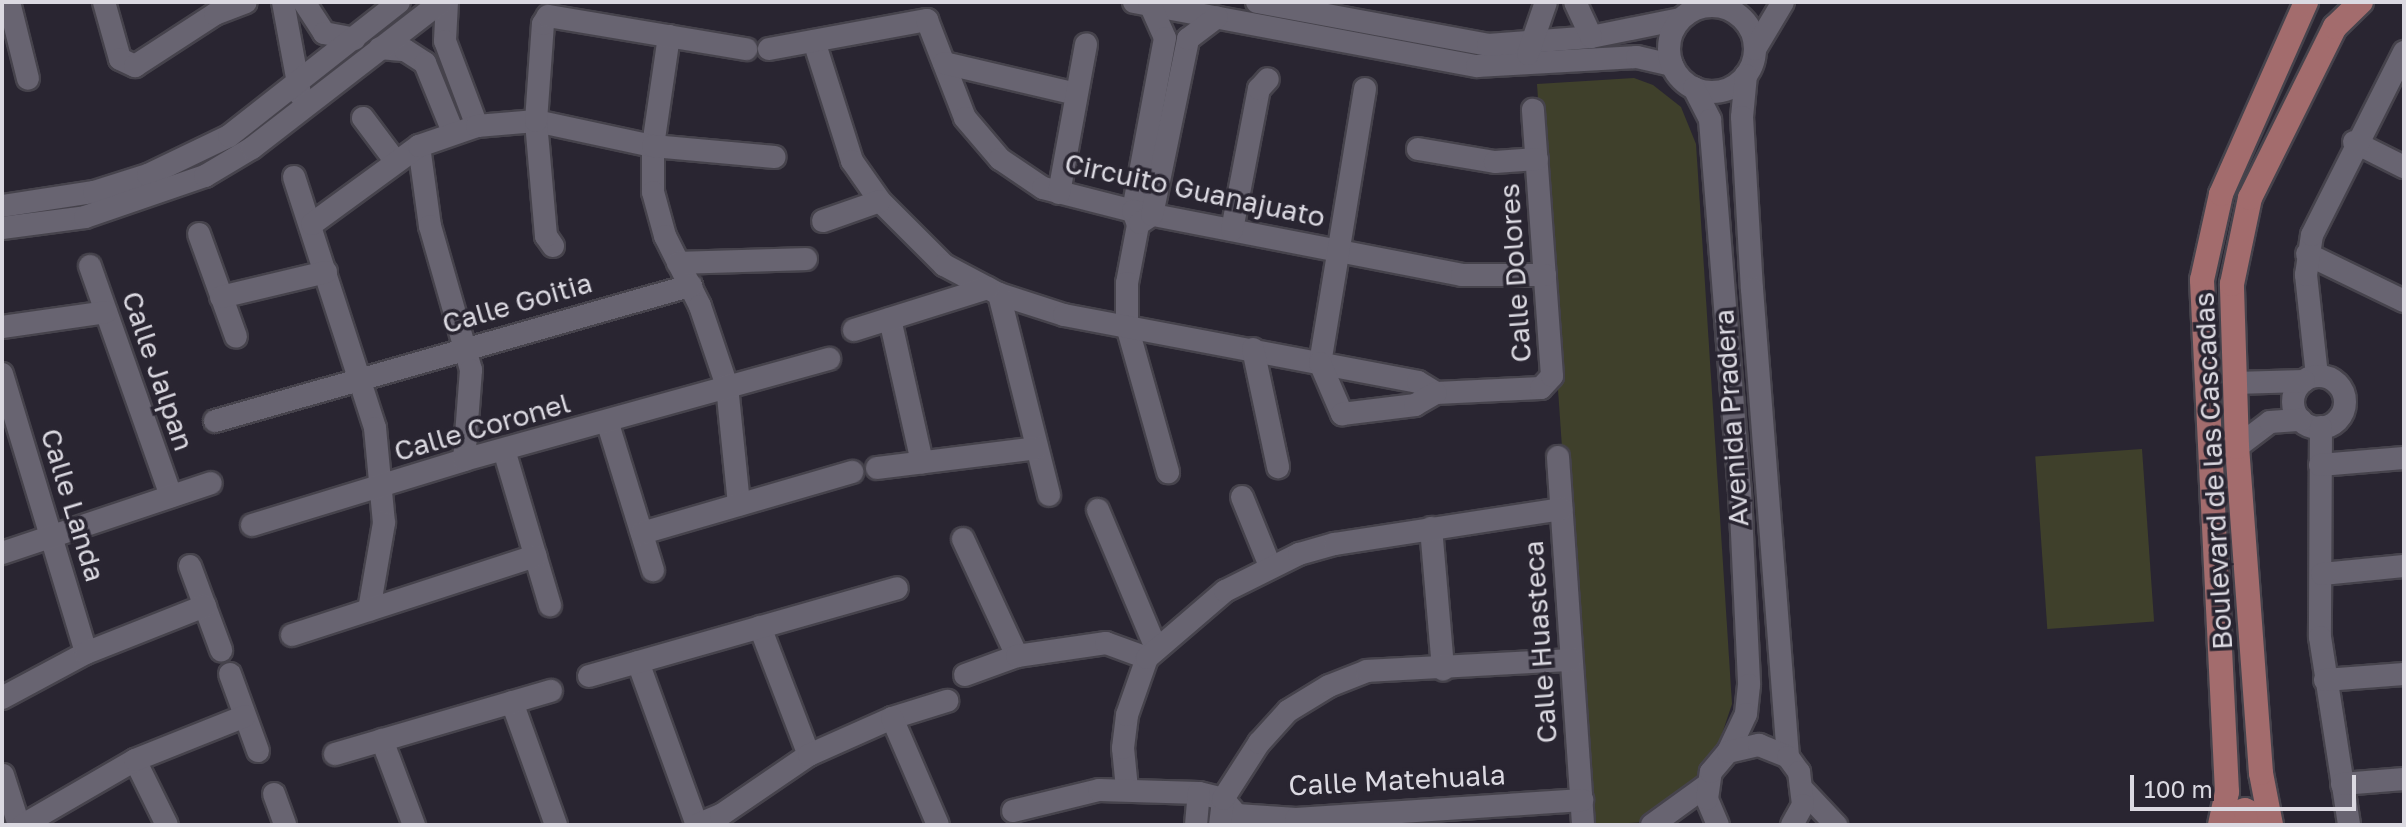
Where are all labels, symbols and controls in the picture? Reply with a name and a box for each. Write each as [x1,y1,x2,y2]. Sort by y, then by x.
street label: Circuito Guanajuato [1062,146,1328,234]
street label: Calle Dolores [1492,182,1538,364]
street label: Calle Goitia [438,266,596,340]
street label: Calle Jalpan [115,287,201,455]
street label: Boulevard de las Cascadas [2187,291,2239,651]
street label: Avenida Pradera [1707,308,1755,528]
street label: Calle Coronel [390,386,574,468]
street label: Calle Landa [34,425,112,585]
street label: Calle Huasteca [1516,540,1564,744]
street label: Calle Matehuala [1287,758,1507,802]
scale bar [2134,759,2360,809]
text: 100 m [2144,774,2213,803]

